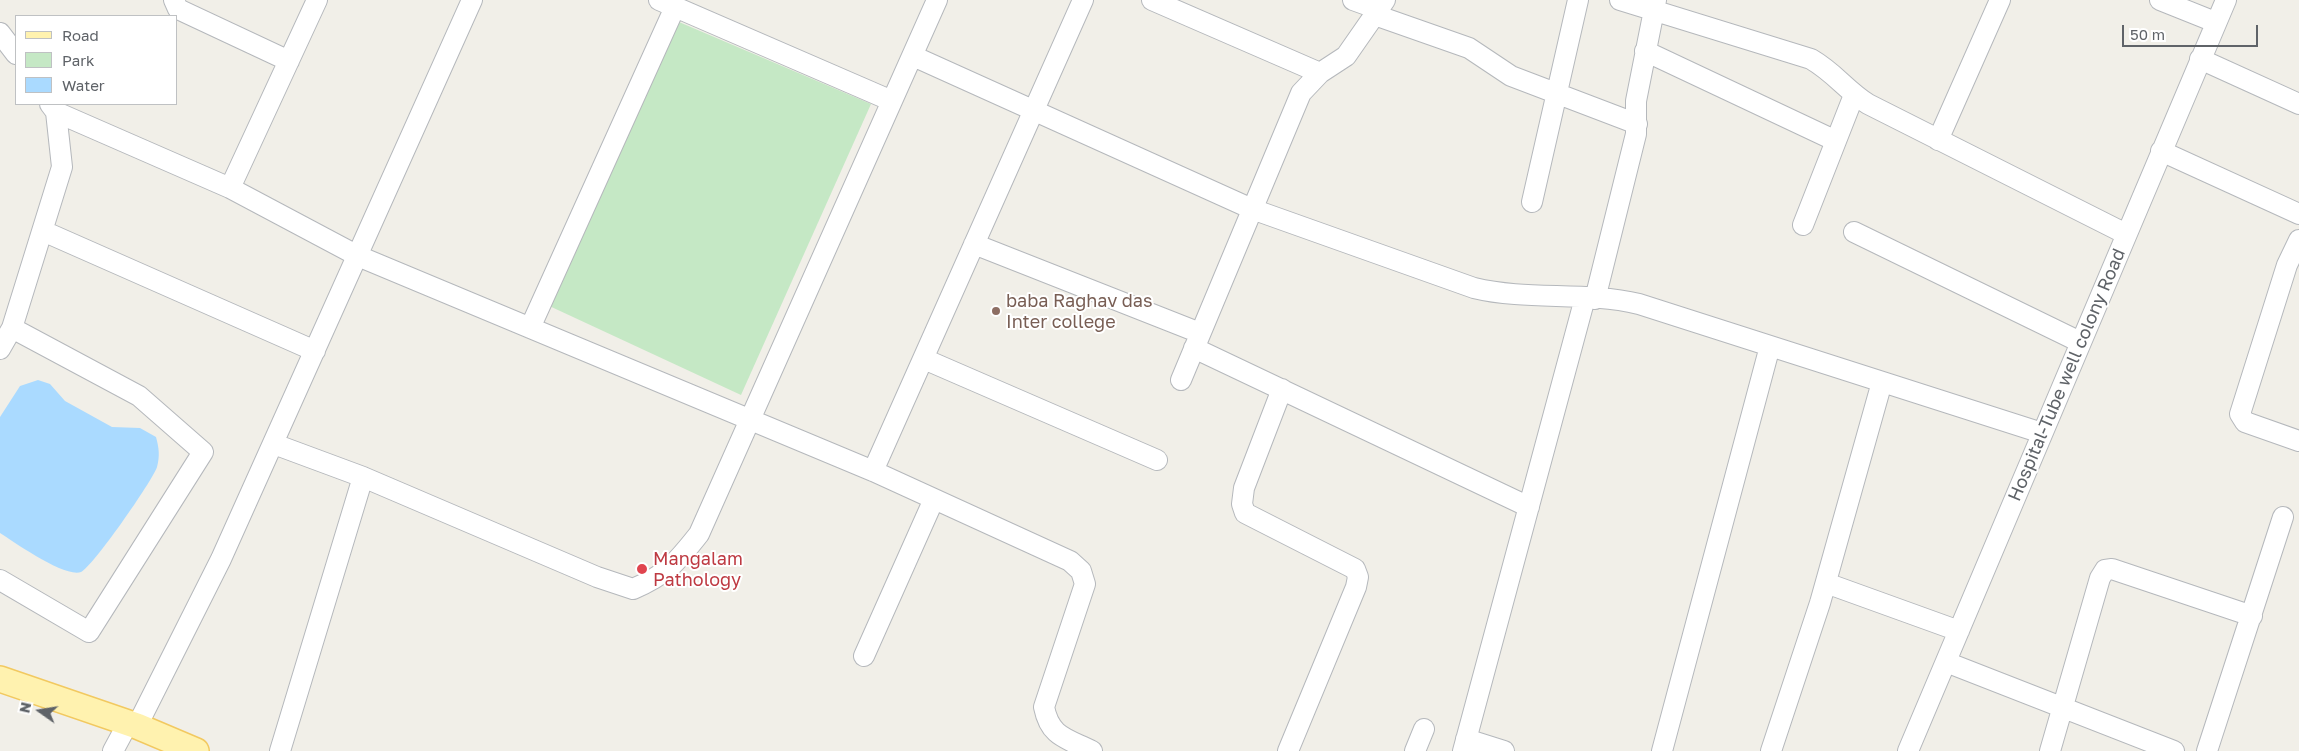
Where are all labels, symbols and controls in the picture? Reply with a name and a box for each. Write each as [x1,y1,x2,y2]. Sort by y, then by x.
legend [15,15,178,105]
scale bar [2124,15,2260,47]
text: 50 m [2130,25,2165,43]
text: Road [62,26,99,44]
text: Park [62,51,94,69]
text: Water [62,76,105,94]
street label: Hospital-Tube well colony Road [2004,245,2130,505]
place label: baba Raghav das Inter college [1006,290,1153,332]
marker: baba Raghav das Inter college [990,305,1002,317]
place label: Mangalam Pathology [653,548,743,590]
marker: Mangalam Pathology [635,562,649,576]
north arrow [15,686,65,736]
text: N [15,700,34,715]

